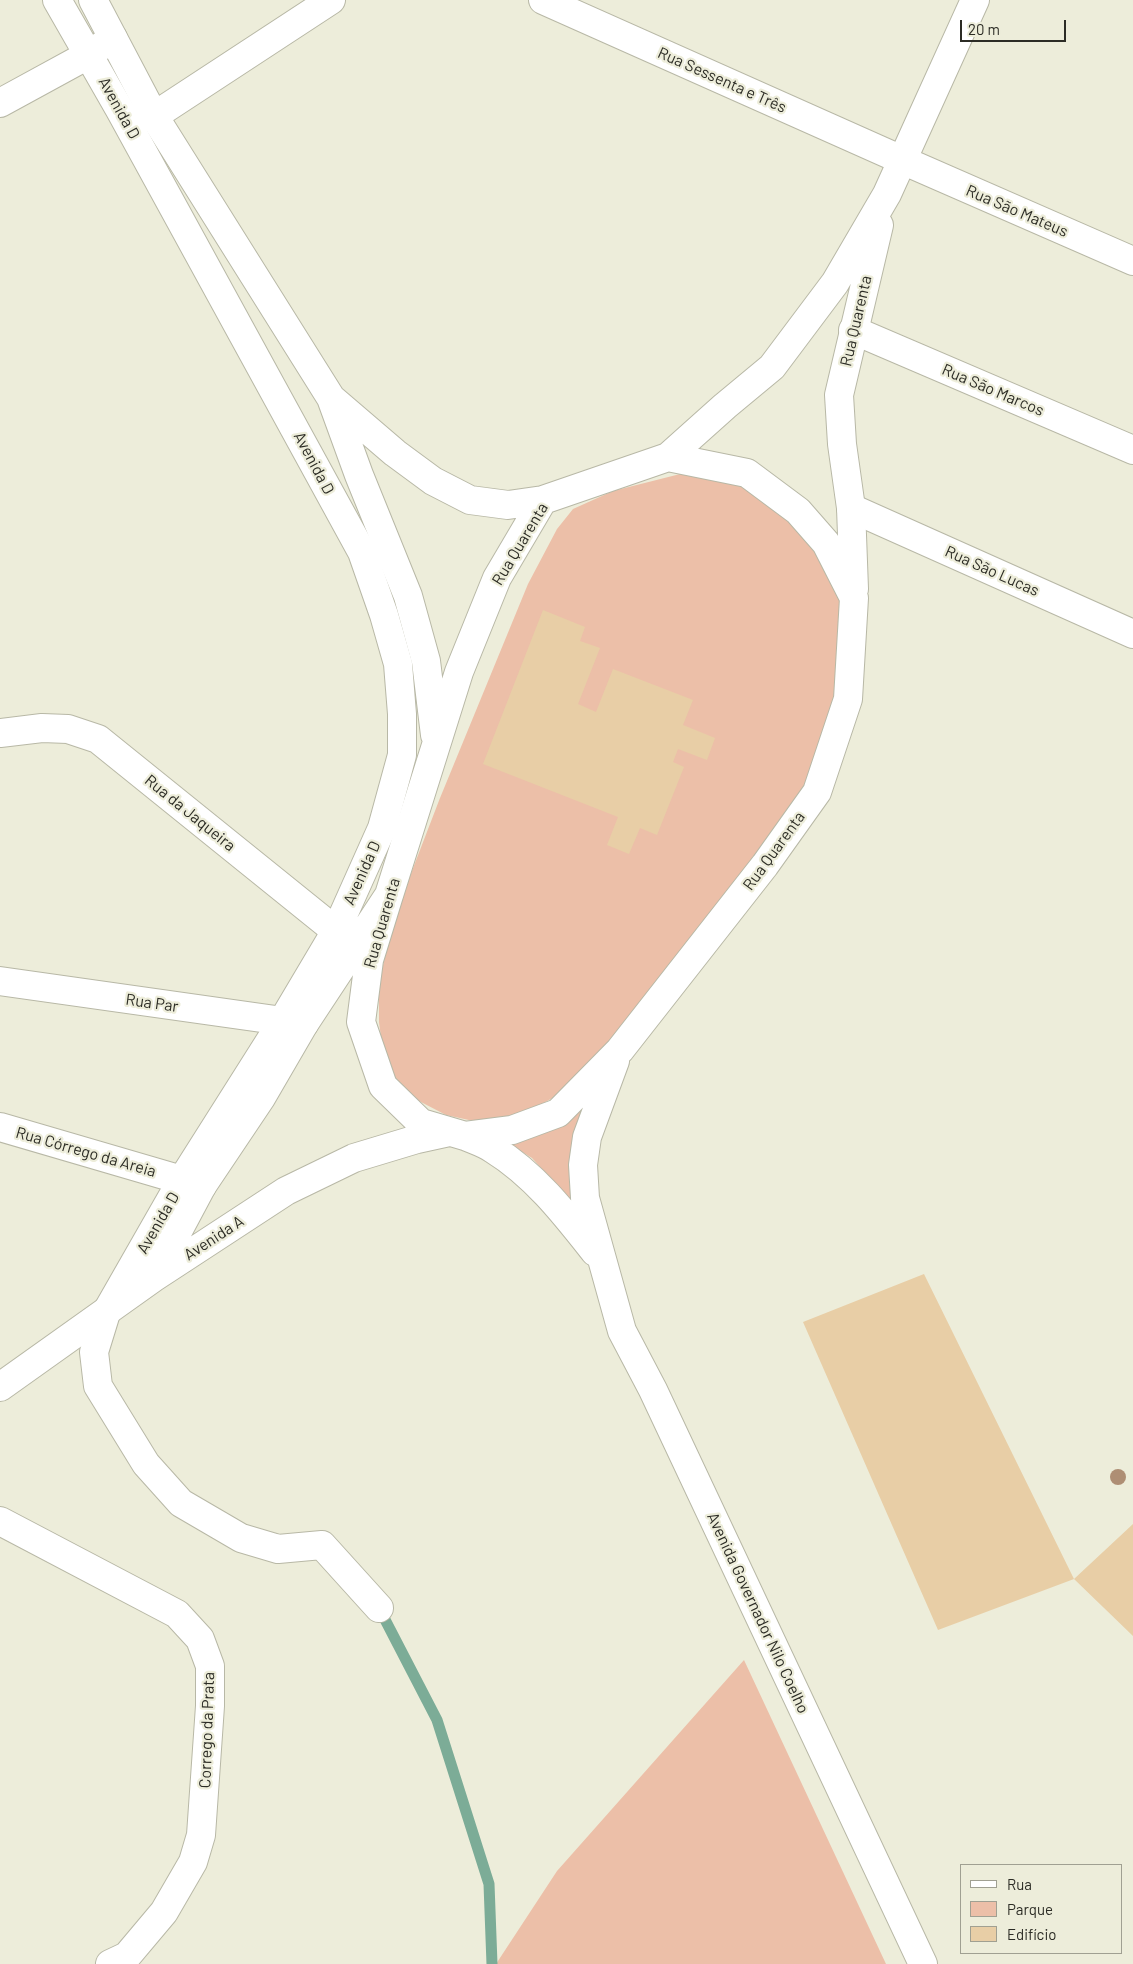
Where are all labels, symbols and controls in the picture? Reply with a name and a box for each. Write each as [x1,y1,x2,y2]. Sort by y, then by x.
scale bar [963,10,1069,42]
text: 20 m [968,20,1000,38]
street label: Rua Sessenta e Três [655,43,789,117]
street label: Avenida D [94,74,144,142]
street label: Rua São Mateus [963,181,1071,241]
street label: Rua Quarenta [836,274,876,368]
street label: Rua São Marcos [939,360,1047,420]
street label: Avenida D [290,429,338,497]
street label: Rua Quarenta [488,499,552,589]
street label: Rua São Lucas [942,542,1042,600]
street label: Rua da Jaqueira [141,771,239,855]
street label: Rua Quarenta [739,808,809,894]
street label: Avenida D [339,838,385,908]
street label: Rua Quarenta [360,876,404,970]
street label: Rua Par [124,990,180,1016]
street label: Rua Córrego da Areia [14,1123,158,1181]
street label: Avenida D [133,1189,183,1257]
street label: Avenida A [180,1212,248,1264]
street label: Avenida Governador Nilo Coelho [703,1509,813,1717]
street label: Corrego da Prata [195,1671,219,1789]
legend [960,1864,1123,1954]
text: Rua [1007,1875,1032,1893]
text: Parque [1007,1900,1053,1918]
text: Edifício [1007,1925,1056,1943]

